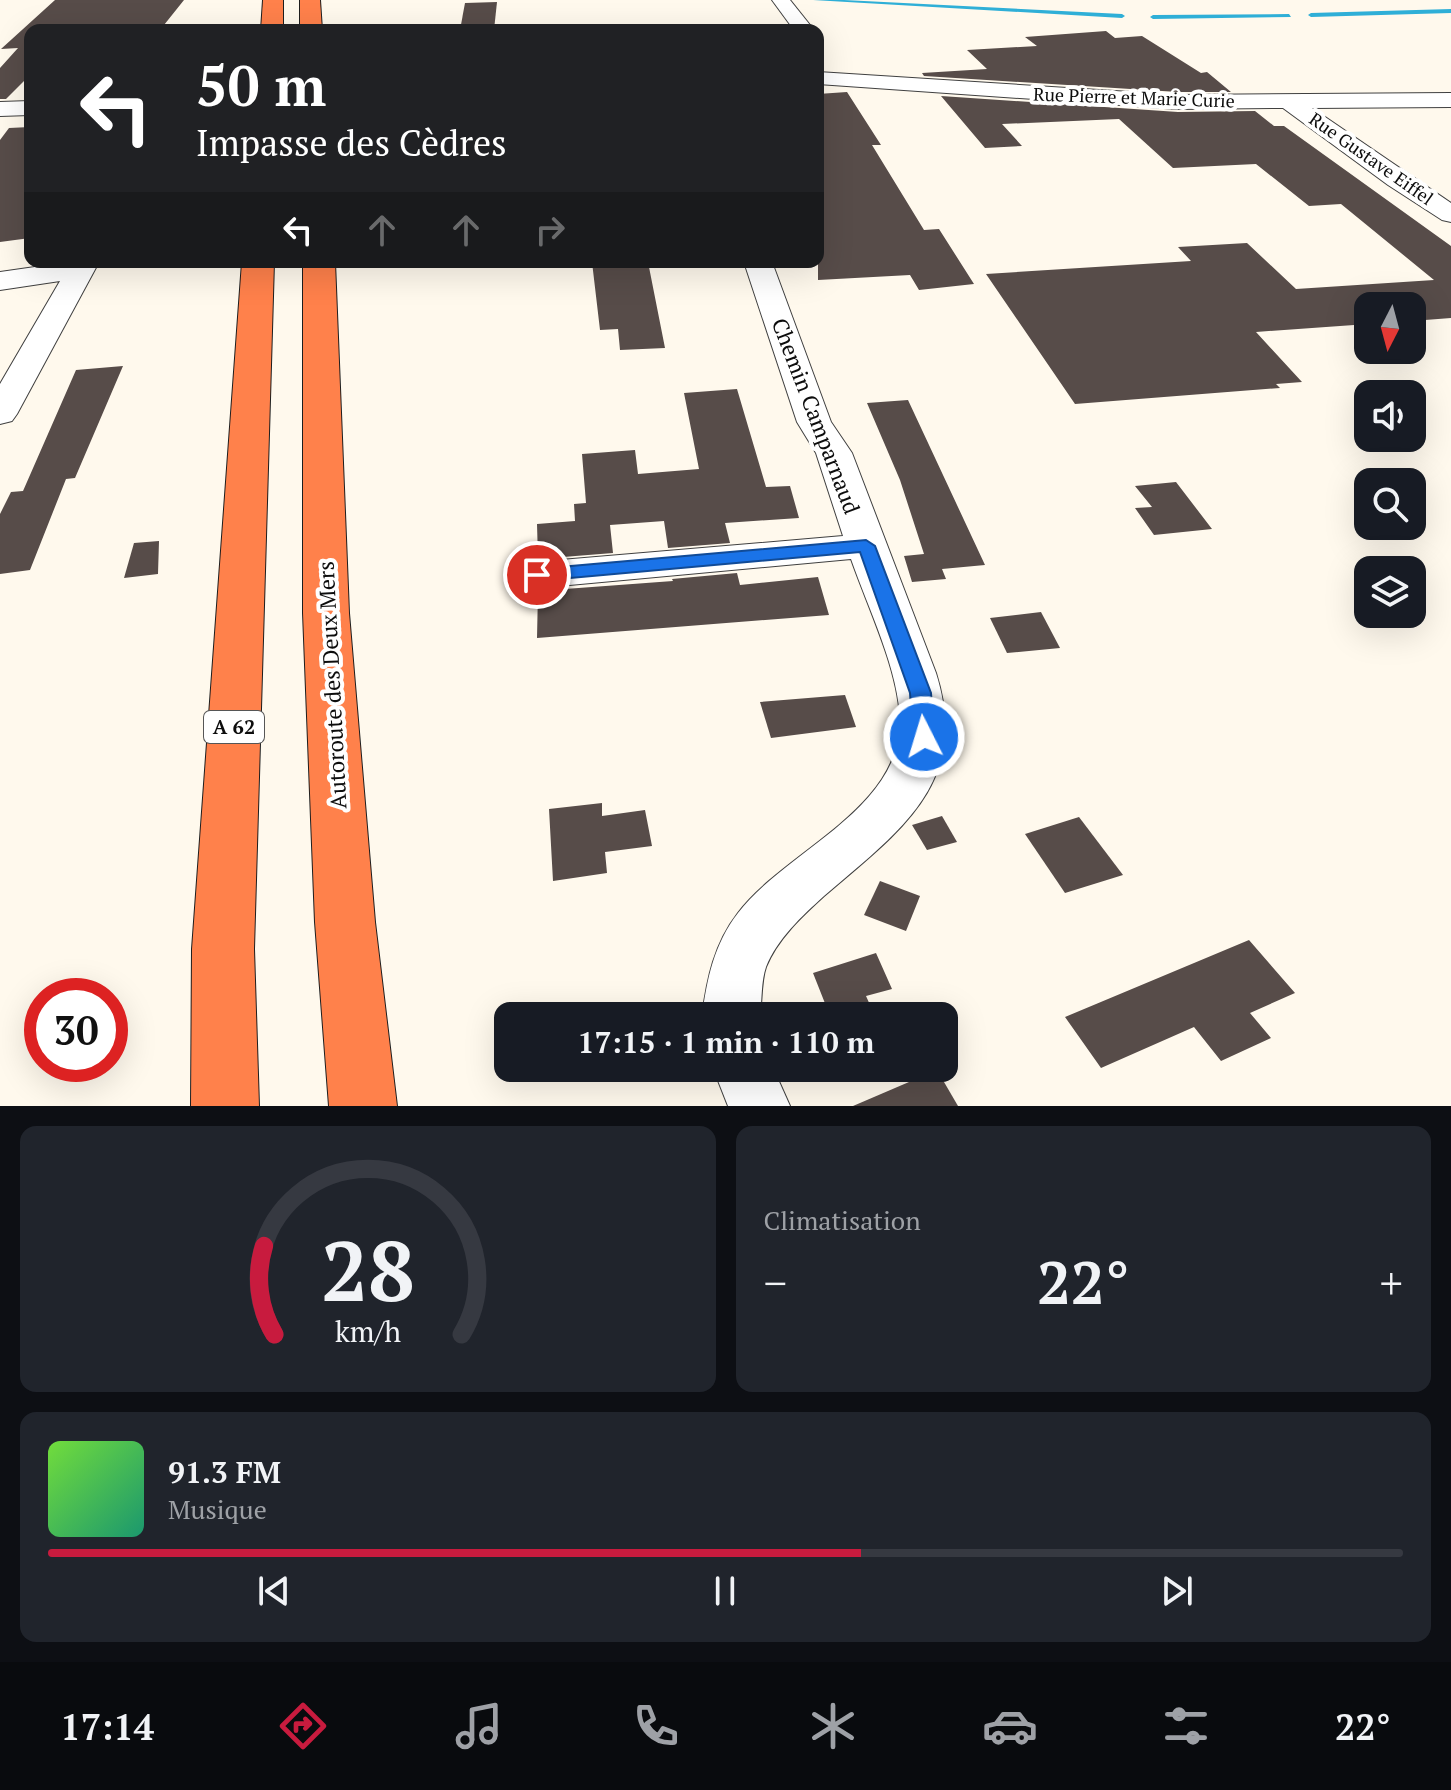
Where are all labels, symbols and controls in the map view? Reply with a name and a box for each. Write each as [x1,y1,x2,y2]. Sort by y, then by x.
text: 50 m [196,48,326,122]
icon: left [64,56,168,160]
street label: Rue Pierre et Marie Curie [1033,81,1235,113]
street label: Rue Gustave Eiffel [1305,106,1438,210]
text: Impasse des Cèdres [196,119,507,166]
icon: left [276,208,320,252]
icon: ahead [360,208,404,252]
icon: ahead [444,208,488,252]
icon: right [528,208,572,252]
north arrow [1354,292,1426,364]
map controls [1354,292,1426,628]
street label: Chemin Camparnaud [766,314,867,518]
button: sound [1354,380,1426,452]
button: search [1354,468,1426,540]
pin [503,541,571,609]
icon: arrive [515,553,559,597]
button: layers [1354,556,1426,628]
street label: Autoroute des Deux Mers [311,560,352,810]
position arrow [882,695,966,779]
road number: A 62 [204,711,264,743]
speed limit sign: 30 [24,978,128,1082]
text: 17:15 · 1 min · 110 m [578,1022,874,1062]
text: Climatisation [764,1203,921,1237]
text: 28 [321,1215,415,1325]
text: 22° [1037,1242,1130,1321]
text: − [764,1253,787,1312]
text: + [1380,1253,1403,1312]
text: km/h [335,1312,401,1350]
text: 91.3 FM [168,1452,281,1492]
text: Musique [168,1492,267,1526]
icon: previous [252,1569,296,1613]
icon: pause [703,1569,747,1613]
icon: next [1155,1569,1199,1613]
icon: directions [275,1698,331,1754]
icon: music [451,1698,507,1754]
icon: phone [628,1698,684,1754]
icon: climate [805,1698,861,1754]
icon: car [982,1698,1038,1754]
icon: filters [1158,1698,1214,1754]
text: 17:14 [60,1703,154,1750]
text: 22° [1335,1703,1391,1750]

